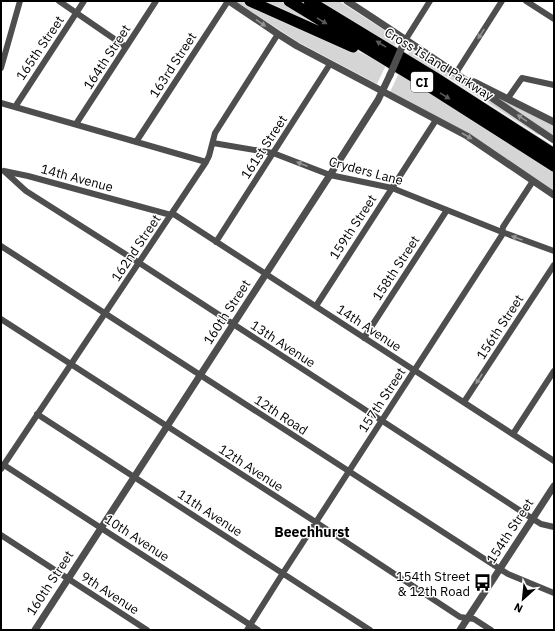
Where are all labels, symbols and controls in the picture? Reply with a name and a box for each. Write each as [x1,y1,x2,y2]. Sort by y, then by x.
street label: 165th Street [12,13,68,83]
one-way arrow [316,17,328,24]
one-way arrow [256,19,267,27]
street label: 164th Street [80,21,134,93]
street label: Cross Island Parkway [381,24,497,105]
one-way arrow [477,28,484,40]
street label: 163rd Street [146,29,200,101]
one-way arrow [375,41,387,48]
road number: CI [411,72,433,92]
one-way arrow [440,92,450,100]
street label: 161st Street [237,112,291,182]
one-way arrow [516,114,527,122]
one-way arrow [461,133,472,140]
street label: Cryders Lane [327,153,405,189]
street label: 14th Avenue [39,160,115,196]
one-way arrow [296,160,308,166]
street label: 159th Street [326,191,380,263]
street label: 162nd Street [107,211,165,285]
street label: 158th Street [369,232,423,304]
one-way arrow [511,234,523,240]
street label: 160th Street [200,276,254,348]
street label: 156th Street [473,291,527,363]
street label: 14th Avenue [333,301,405,355]
street label: 13th Avenue [247,317,319,371]
street label: 157th Street [355,364,409,436]
one-way arrow [475,374,483,384]
street label: 12th Road [251,391,311,439]
street label: 12th Avenue [215,441,287,495]
street label: 11th Avenue [174,486,246,540]
street label: 154th Street [483,495,537,567]
street label: 10th Avenue [101,511,173,565]
district label: Beechhurst [274,523,350,541]
street label: 160th Street [23,547,77,619]
street label: 9th Avenue [78,568,142,618]
place label: 154th Street & 12th Road [396,568,470,600]
bus stop icon: 154th Street & 12th Road [473,573,493,593]
north arrow [503,579,543,619]
text: N [512,600,525,616]

